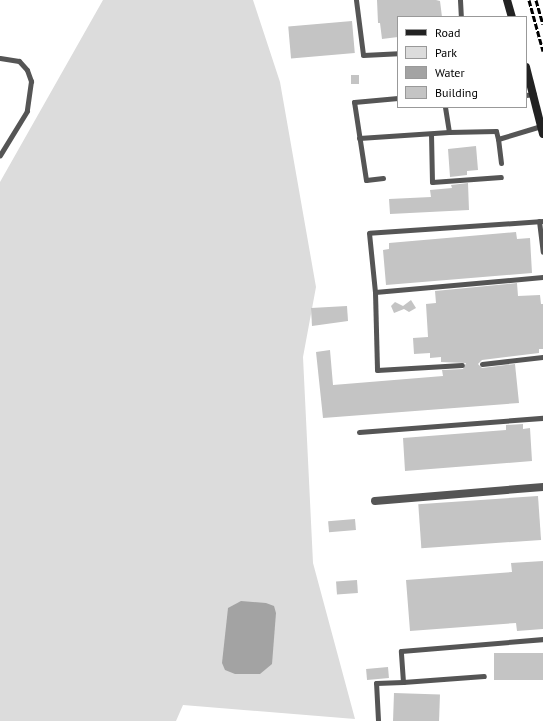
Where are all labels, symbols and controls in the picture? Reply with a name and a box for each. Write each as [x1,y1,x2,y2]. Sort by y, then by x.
legend [397,16,527,108]
text: Road [435,25,460,40]
text: Park [435,45,457,60]
text: Water [435,65,465,80]
text: Building [435,85,478,100]

